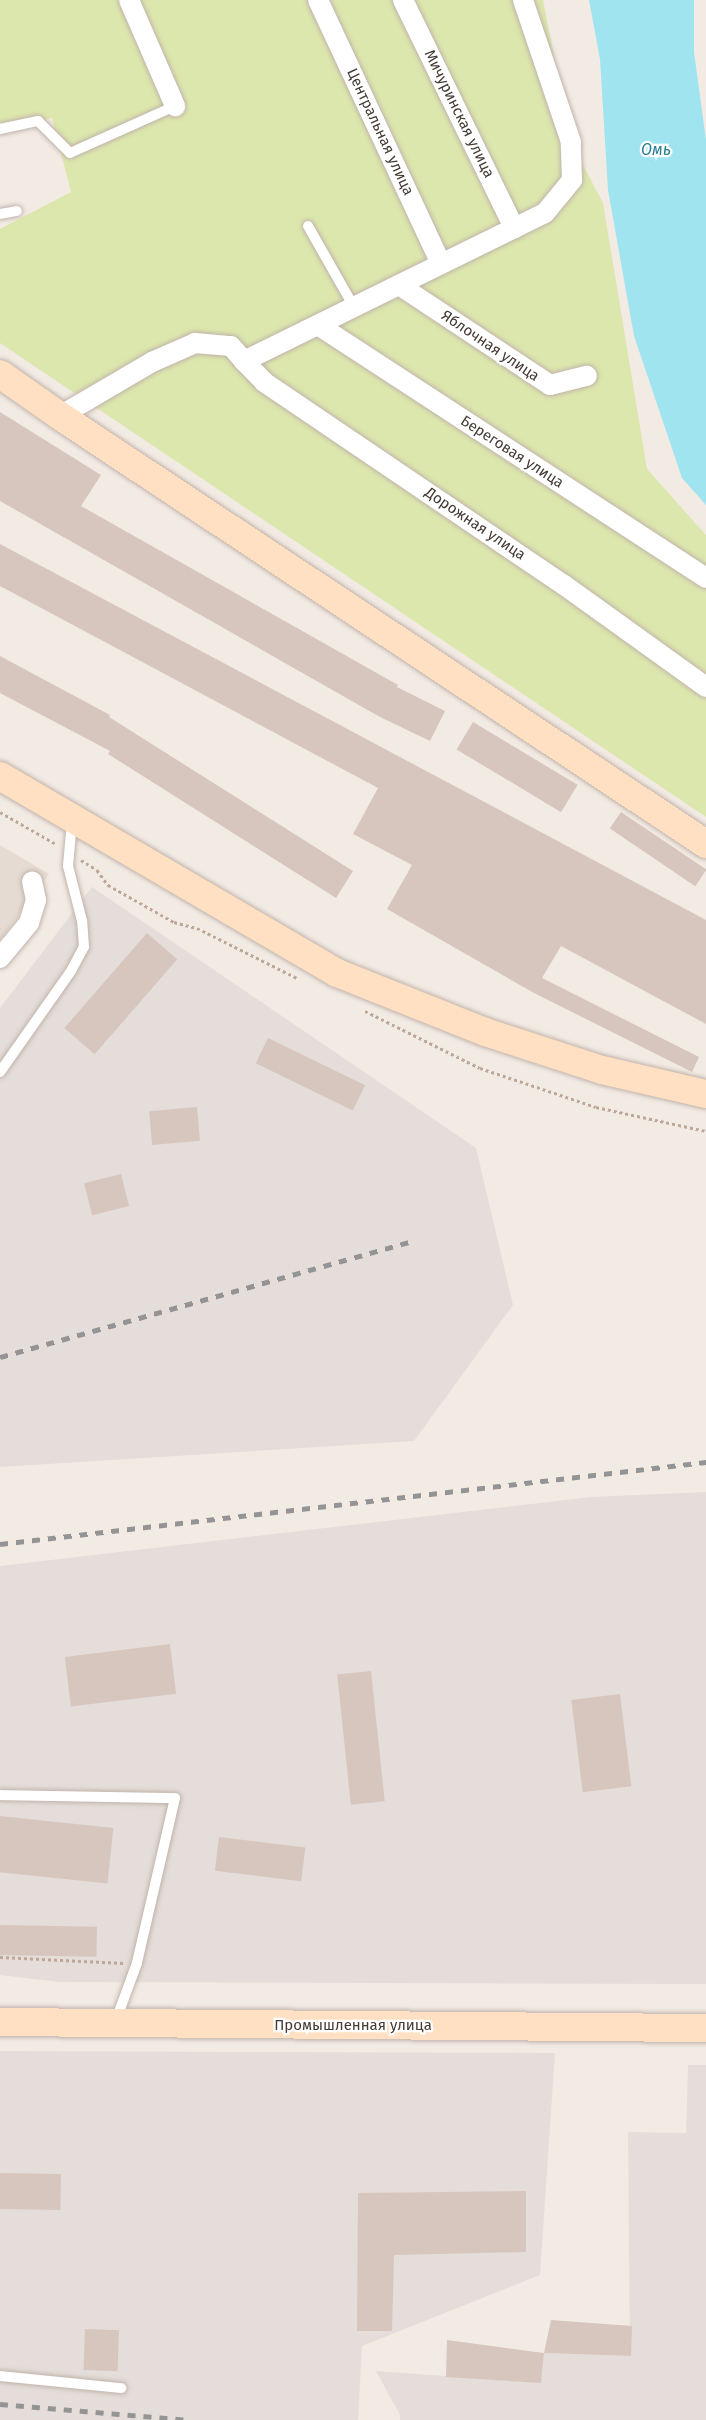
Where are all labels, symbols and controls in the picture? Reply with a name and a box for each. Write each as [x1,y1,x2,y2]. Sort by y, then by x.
street label: Мичуринская улица [420,47,498,181]
street label: Центральная улица [343,66,417,198]
water label: Омь [641,140,671,160]
street label: Яблочная улица [438,307,542,385]
street label: Береговая улица [457,412,567,492]
street label: Дорожная улица [421,484,529,564]
street label: Промышленная улица [274,2017,432,2035]

